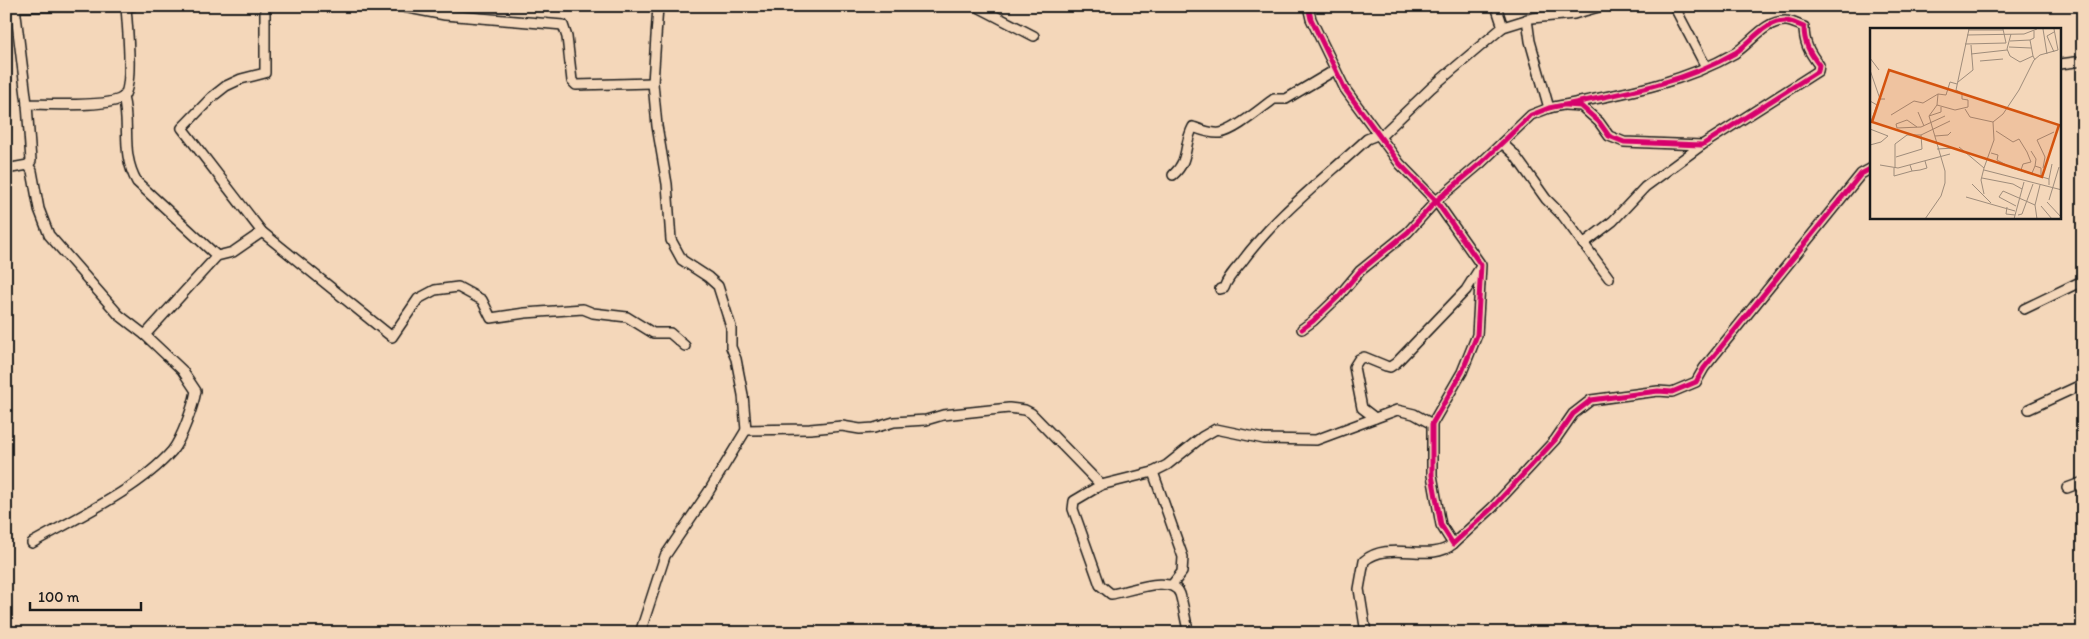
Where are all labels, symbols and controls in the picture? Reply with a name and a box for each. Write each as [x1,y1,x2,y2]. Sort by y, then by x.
inset map [1870,28,2062,219]
scale bar [30,579,141,611]
text: 100 m [38,588,80,606]

